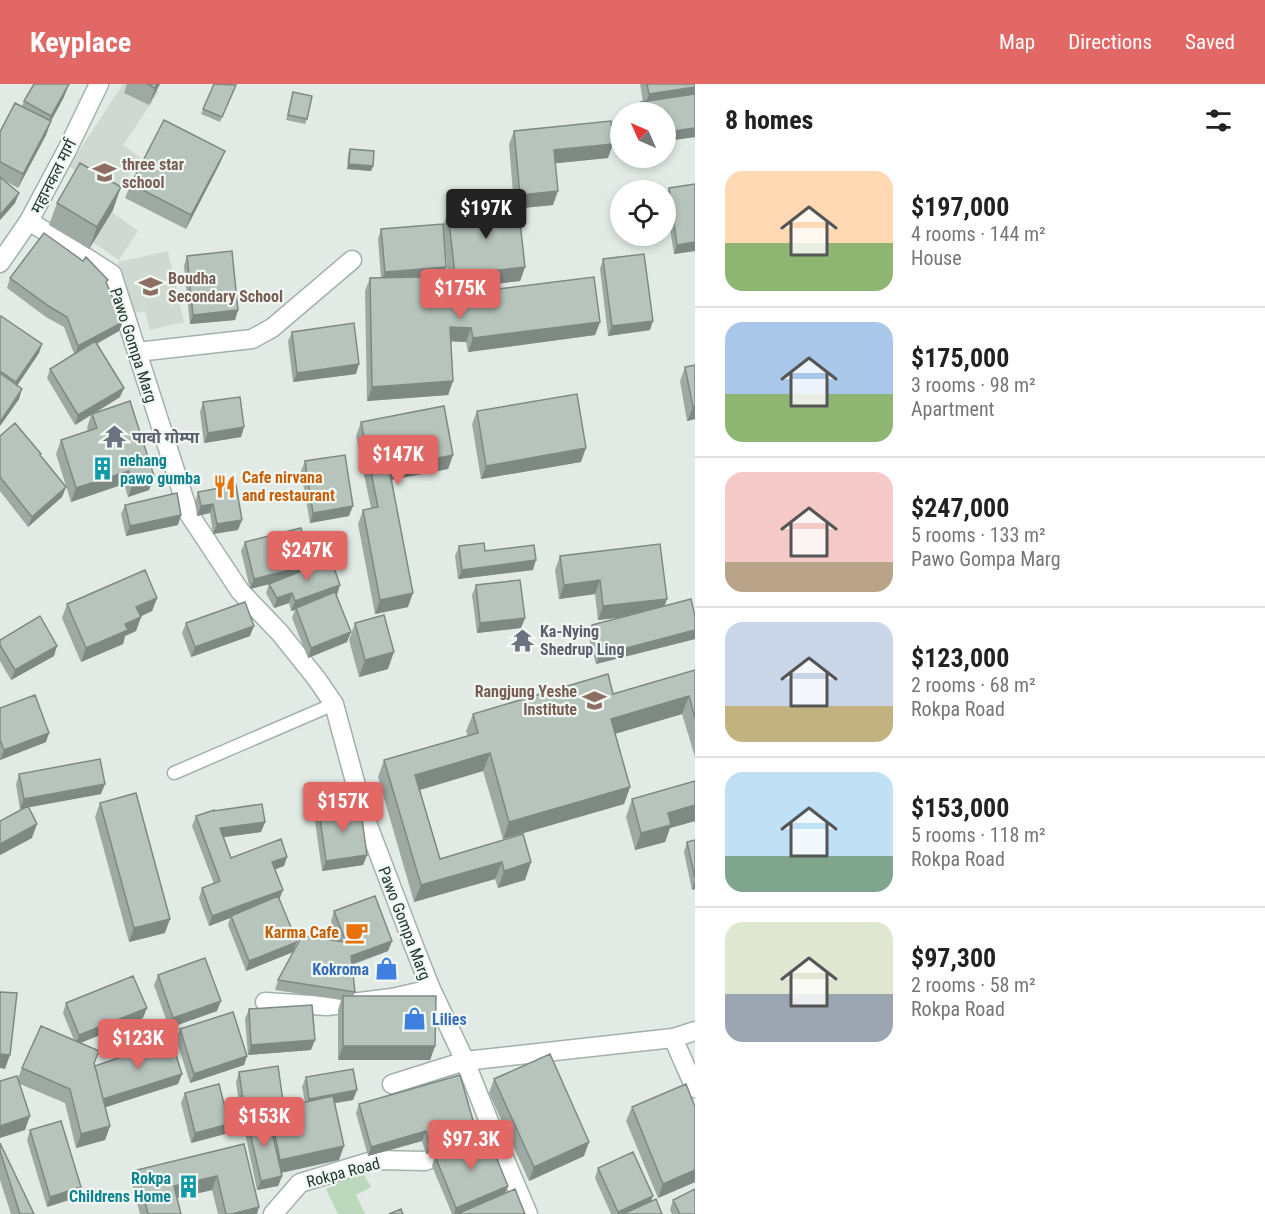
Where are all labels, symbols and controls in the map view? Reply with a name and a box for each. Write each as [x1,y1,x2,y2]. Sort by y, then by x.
text: Keyplace [30,26,131,59]
text: Map [999,30,1035,54]
text: Directions [1068,30,1152,54]
text: Saved [1185,30,1235,54]
north arrow [610,102,676,168]
map controls [610,102,676,246]
icon: filters [1202,104,1235,137]
text: 8 homes [725,105,813,135]
street label: महानकल मार्ग [27,135,81,216]
place label: three star school [122,155,184,192]
school or university icon: three star school [91,160,117,186]
button: locate [610,180,676,246]
pin: $197K [444,189,528,240]
text: $197,000 [911,192,1009,222]
icon: home [773,195,845,267]
text: $197K [460,196,512,220]
text: 4 rooms · 144 m² [911,222,1046,246]
text: House [911,246,962,270]
place label: Boudha Secondary School [168,269,283,306]
pin: $175K [418,269,502,320]
school or university icon: Boudha Secondary School [137,274,163,300]
text: $175K [434,276,486,300]
street label: Pawo Gompa Marg [106,285,161,405]
text: $175,000 [911,343,1009,373]
icon: home [773,346,845,418]
text: 3 rooms · 98 m² [911,373,1036,397]
text: Apartment [911,397,995,421]
temple icon: पावो गोम्पा [101,424,127,450]
place label: पावो गोम्पा [132,428,200,447]
pin: $147K [356,435,440,486]
text: $147K [372,442,424,466]
place label: nehang pawo gumba [120,451,201,488]
building icon: nehang pawo gumba [89,456,115,482]
place label: Cafe nirvana and restaurant [242,468,335,505]
restaurant icon: Cafe nirvana and restaurant [211,473,237,499]
text: $247,000 [911,493,1009,523]
icon: home [773,496,845,568]
text: 5 rooms · 133 m² [911,523,1046,547]
pin: $247K [265,531,349,582]
text: $247K [281,538,333,562]
text: Pawo Gompa Marg [911,547,1061,571]
place label: Ka-Nying Shedrup Ling [540,622,624,659]
temple icon: Ka-Nying Shedrup Ling [509,627,535,653]
text: $123,000 [911,643,1009,673]
icon: home [773,646,845,718]
text: 2 rooms · 68 m² [911,673,1036,697]
place label: Rangjung Yeshe Institute [475,682,577,719]
school or university icon: Rangjung Yeshe Institute [582,687,608,713]
text: Rokpa Road [911,697,1005,721]
pin: $157K [301,782,385,833]
text: $157K [317,789,369,813]
text: $153,000 [911,793,1009,823]
icon: home [773,796,845,868]
text: 5 rooms · 118 m² [911,823,1046,847]
text: Rokpa Road [911,847,1005,871]
street label: Pawo Gompa Marg [374,864,435,982]
cafe icon: Karma Cafe [344,919,370,945]
place label: Karma Cafe [265,923,339,942]
text: $97,300 [911,943,996,973]
icon: home [773,946,845,1018]
shop icon: Kokroma [374,956,400,982]
place label: Kokroma [312,960,369,979]
text: 2 rooms · 58 m² [911,973,1036,997]
text: Rokpa Road [911,997,1005,1021]
shop icon: Lilies [401,1006,427,1032]
place label: Lilies [432,1010,467,1029]
pin: $123K [96,1019,180,1070]
text: $123K [112,1026,164,1050]
pin: $153K [222,1097,306,1148]
text: $153K [238,1104,290,1128]
pin: $97.3K [422,1120,520,1171]
text: $97.3K [442,1127,500,1151]
street label: Rokpa Road [304,1154,382,1191]
place label: Rokpa Childrens Home [69,1169,171,1206]
building icon: Rokpa Childrens Home [176,1174,202,1200]

